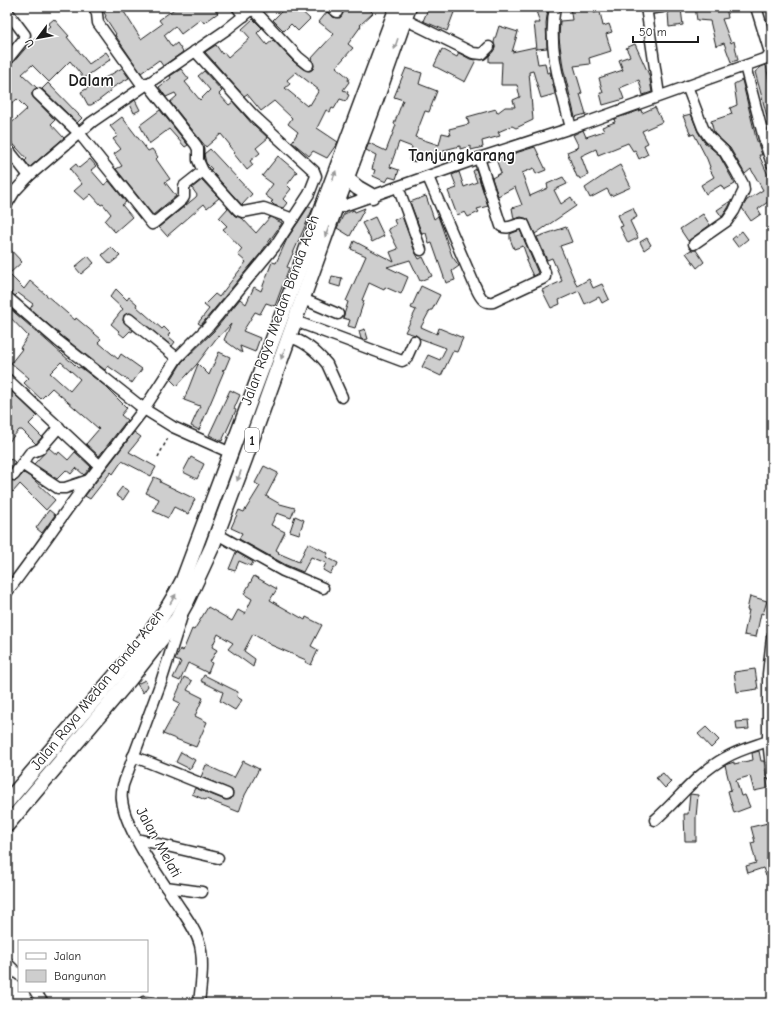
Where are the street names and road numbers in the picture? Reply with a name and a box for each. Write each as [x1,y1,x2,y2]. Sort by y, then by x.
street label: Jalan Raya Medan Banda Aceh [237,212,323,408]
road number: 1 [245,428,259,452]
street label: Jalan Raya Medan Banda Aceh [27,606,167,774]
street label: Jalan Melati [132,804,186,880]

